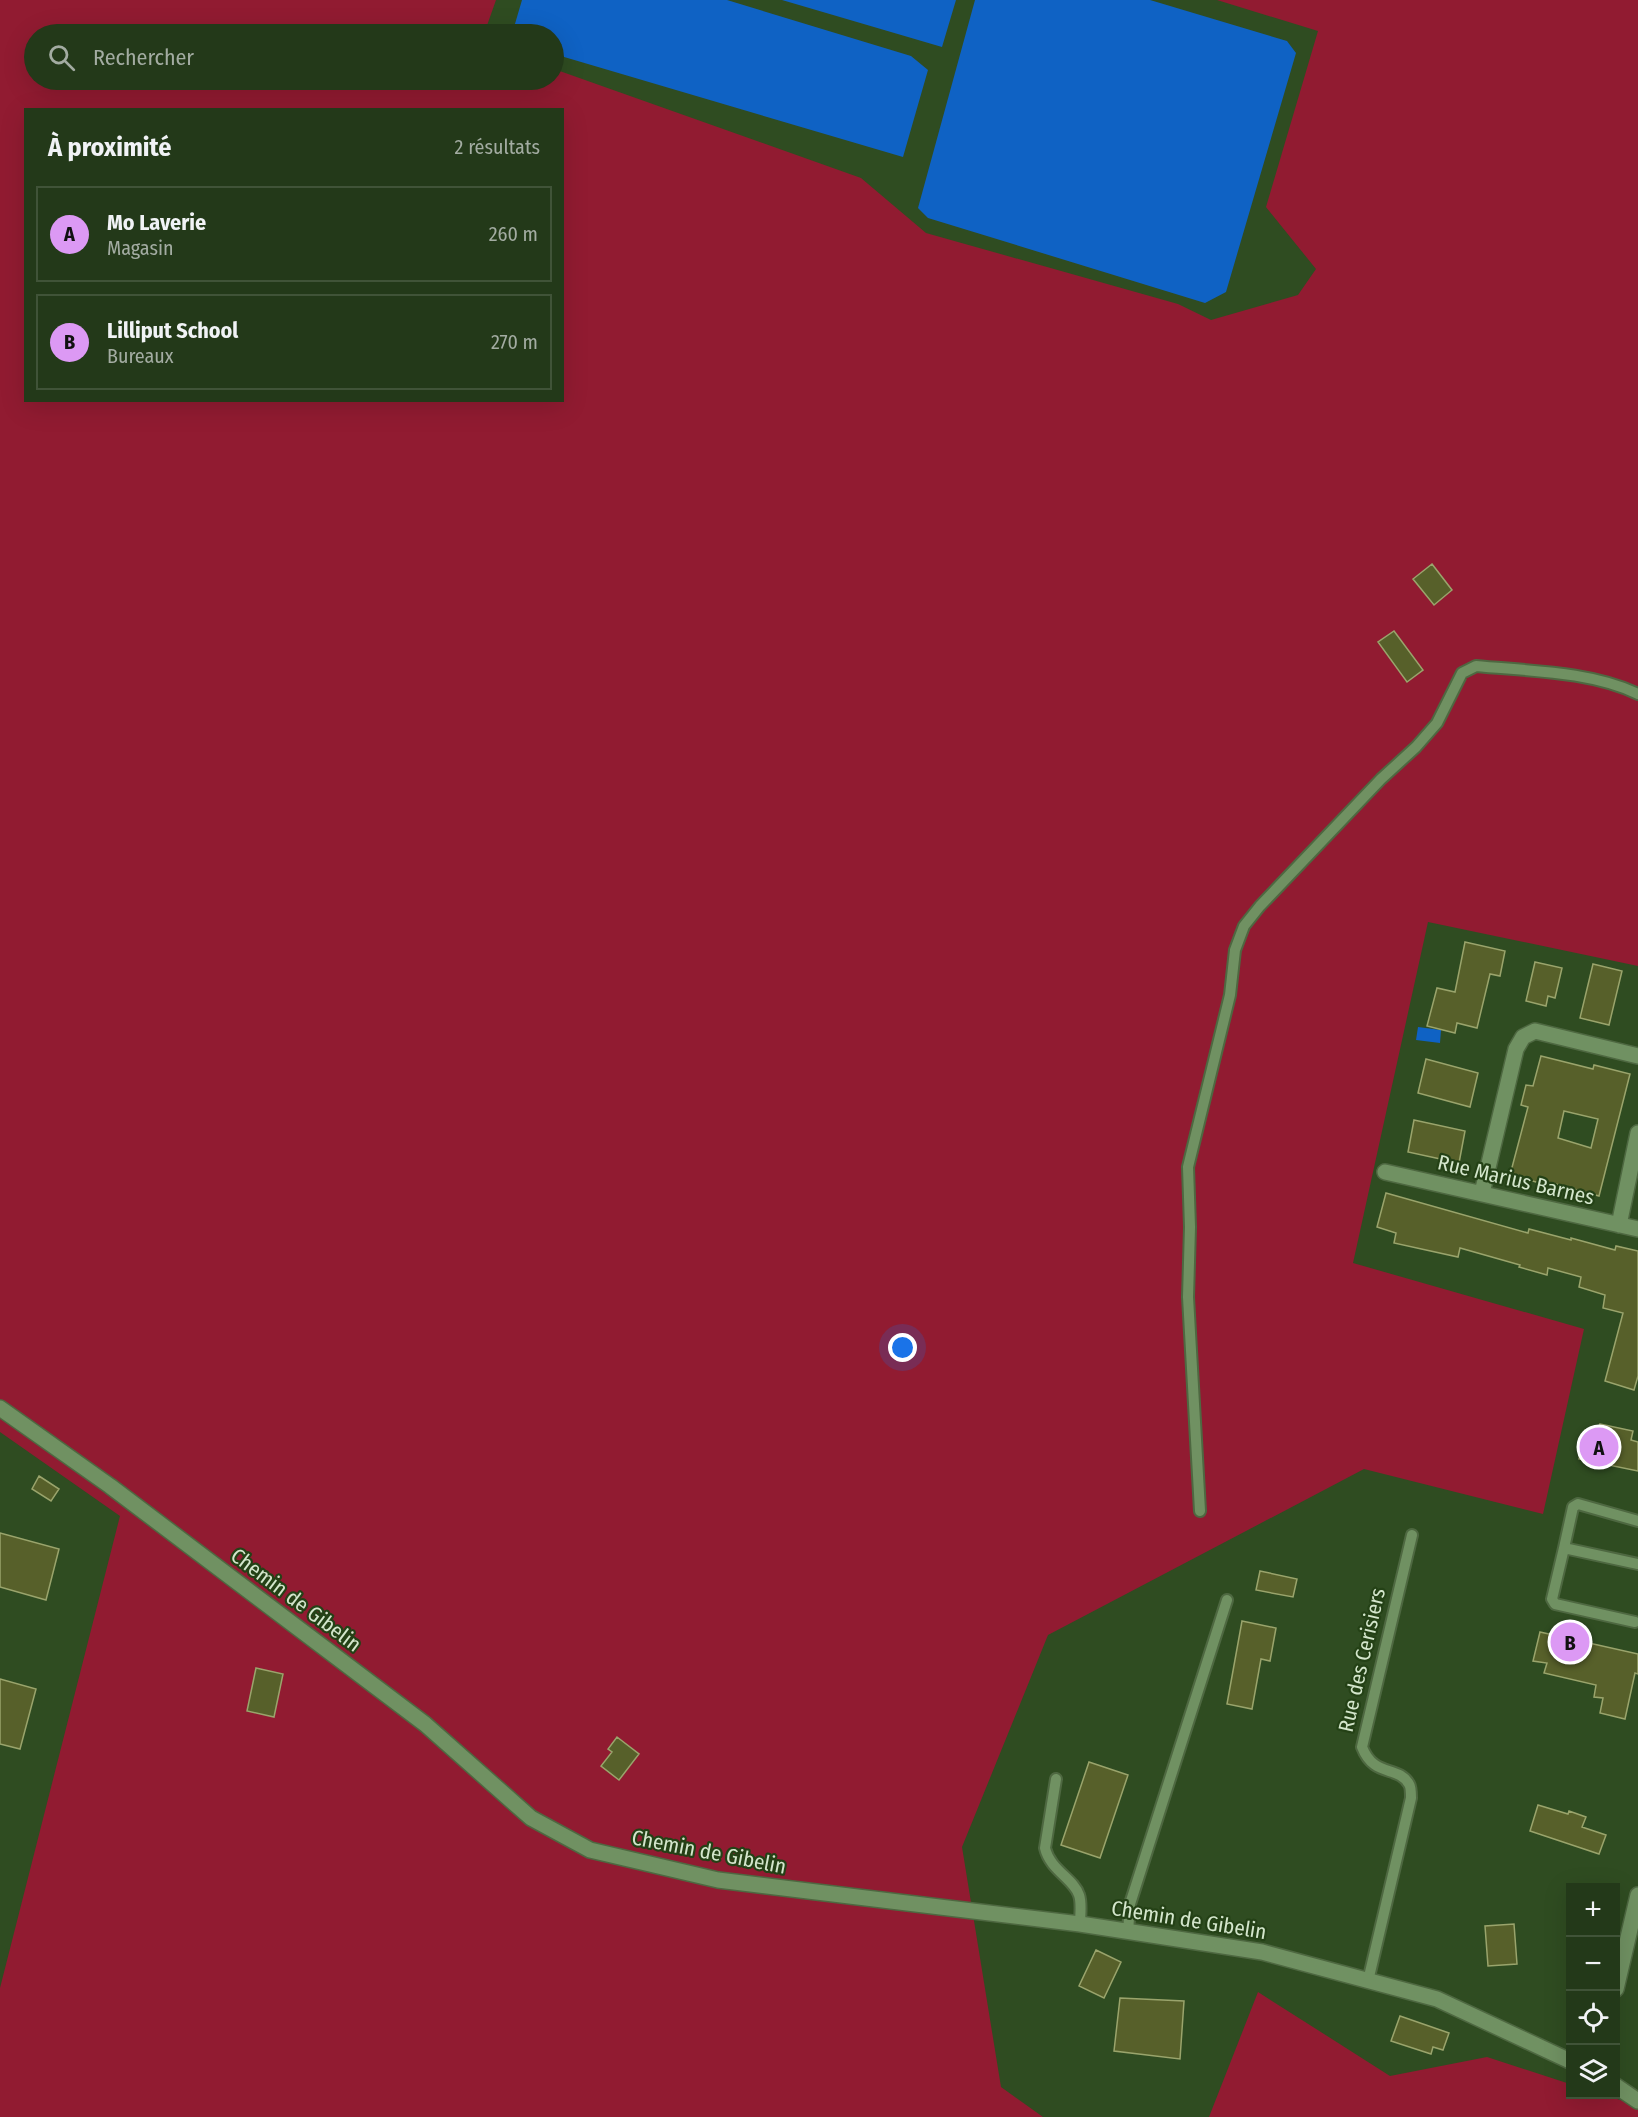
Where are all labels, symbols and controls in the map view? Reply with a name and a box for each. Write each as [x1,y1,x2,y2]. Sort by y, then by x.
search box [24,24,564,90]
icon: search [45,41,78,74]
text: Rechercher [93,44,194,71]
text: À proximité [48,132,171,163]
text: 2 résultats [455,135,540,159]
text: Mo Laverie [107,209,206,236]
text: A [64,222,75,246]
text: 260 m [489,222,538,246]
text: Magasin [107,236,174,260]
text: Lilliput School [107,317,238,344]
text: B [64,330,75,354]
text: 270 m [491,330,538,354]
text: Bureaux [107,344,174,368]
street label: Rue Marius Barnes [1435,1149,1597,1211]
your location [888,1333,917,1362]
pin: A [1580,1424,1618,1470]
street label: Chemin de Gibelin [226,1542,366,1658]
street label: Rue des Cerisiers [1333,1585,1391,1735]
pin: B [1550,1620,1590,1664]
street label: Chemin de Gibelin [630,1824,788,1880]
map controls [1566,1883,1620,2099]
button: + [1566,1883,1620,1937]
street label: Chemin de Gibelin [1110,1895,1268,1945]
button: − [1566,1937,1620,1991]
button: locate [1566,1991,1620,2045]
button: layers [1566,2045,1620,2099]

